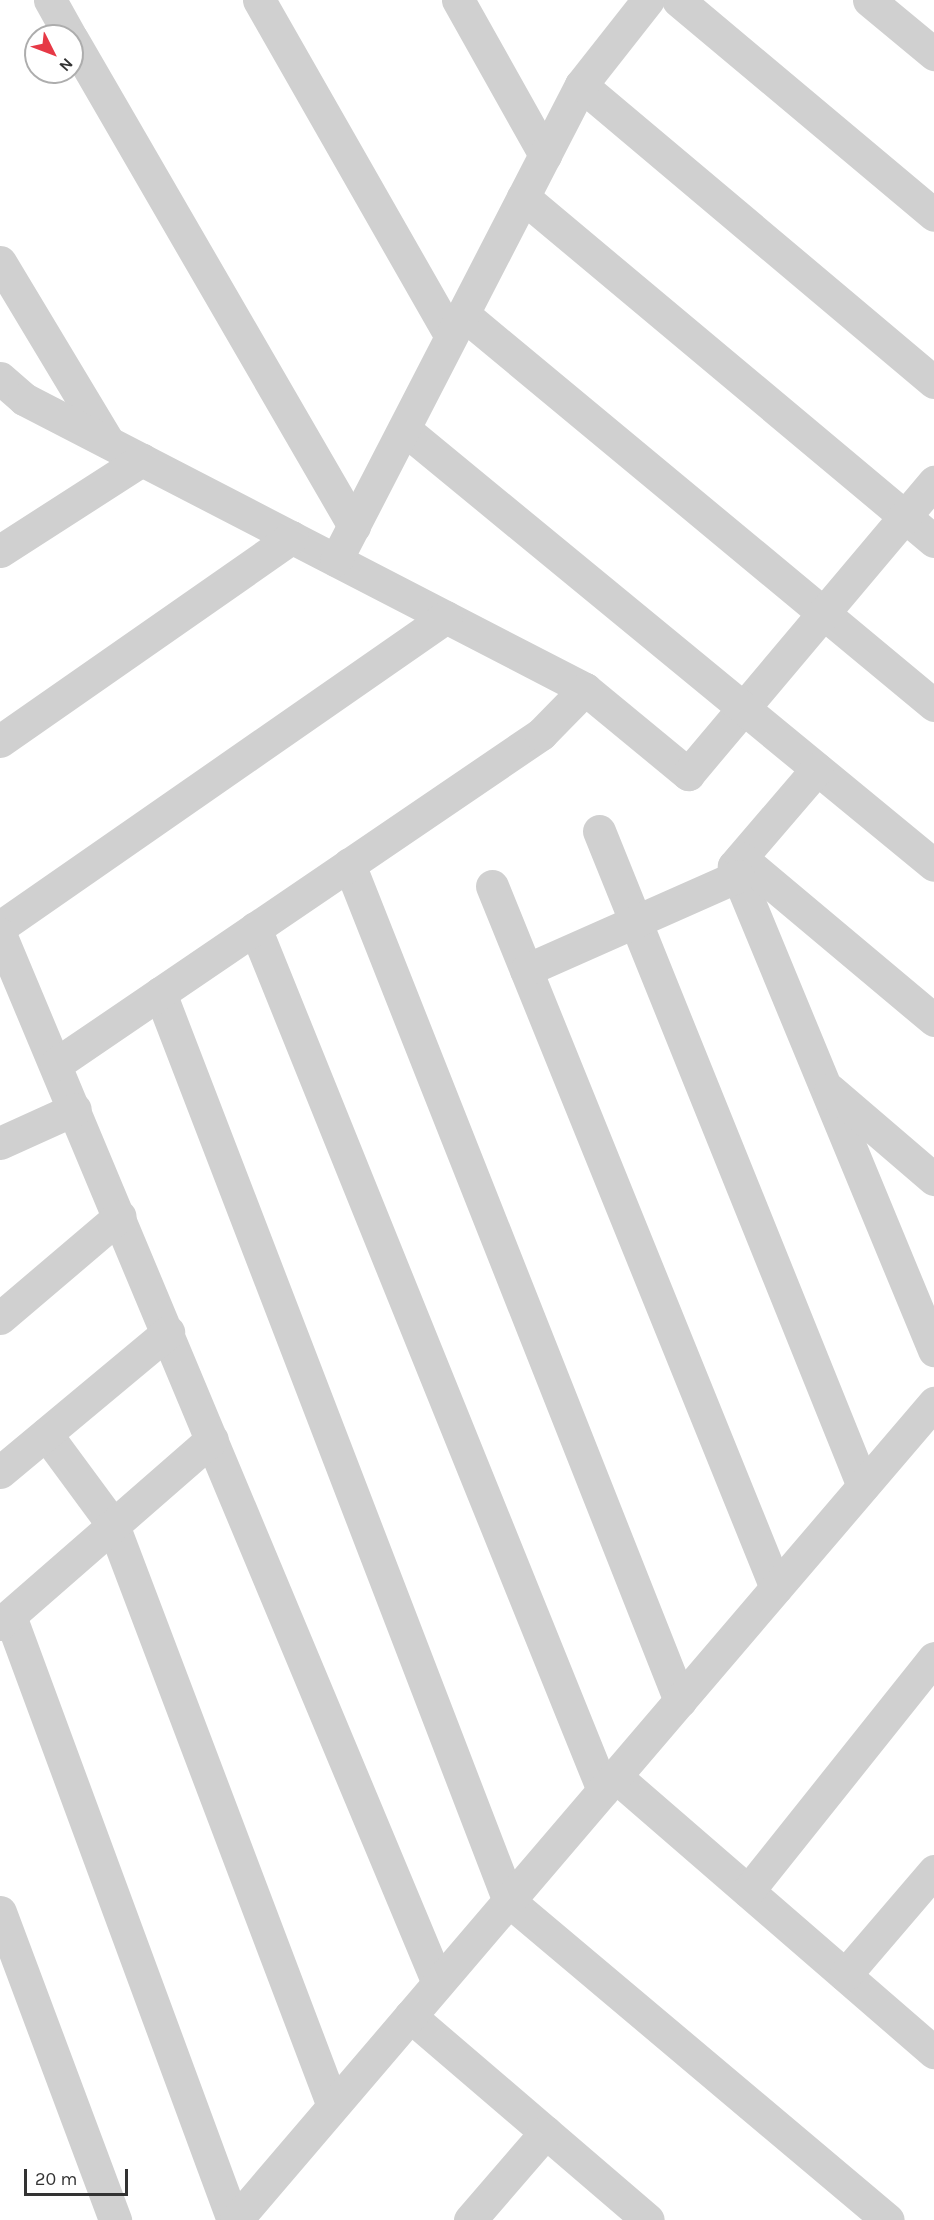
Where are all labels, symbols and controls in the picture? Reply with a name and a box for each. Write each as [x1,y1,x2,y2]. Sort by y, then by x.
north arrow [24,24,84,84]
text: N [55,54,77,76]
scale bar [27,2157,130,2195]
text: 20 m [35,2168,77,2190]

